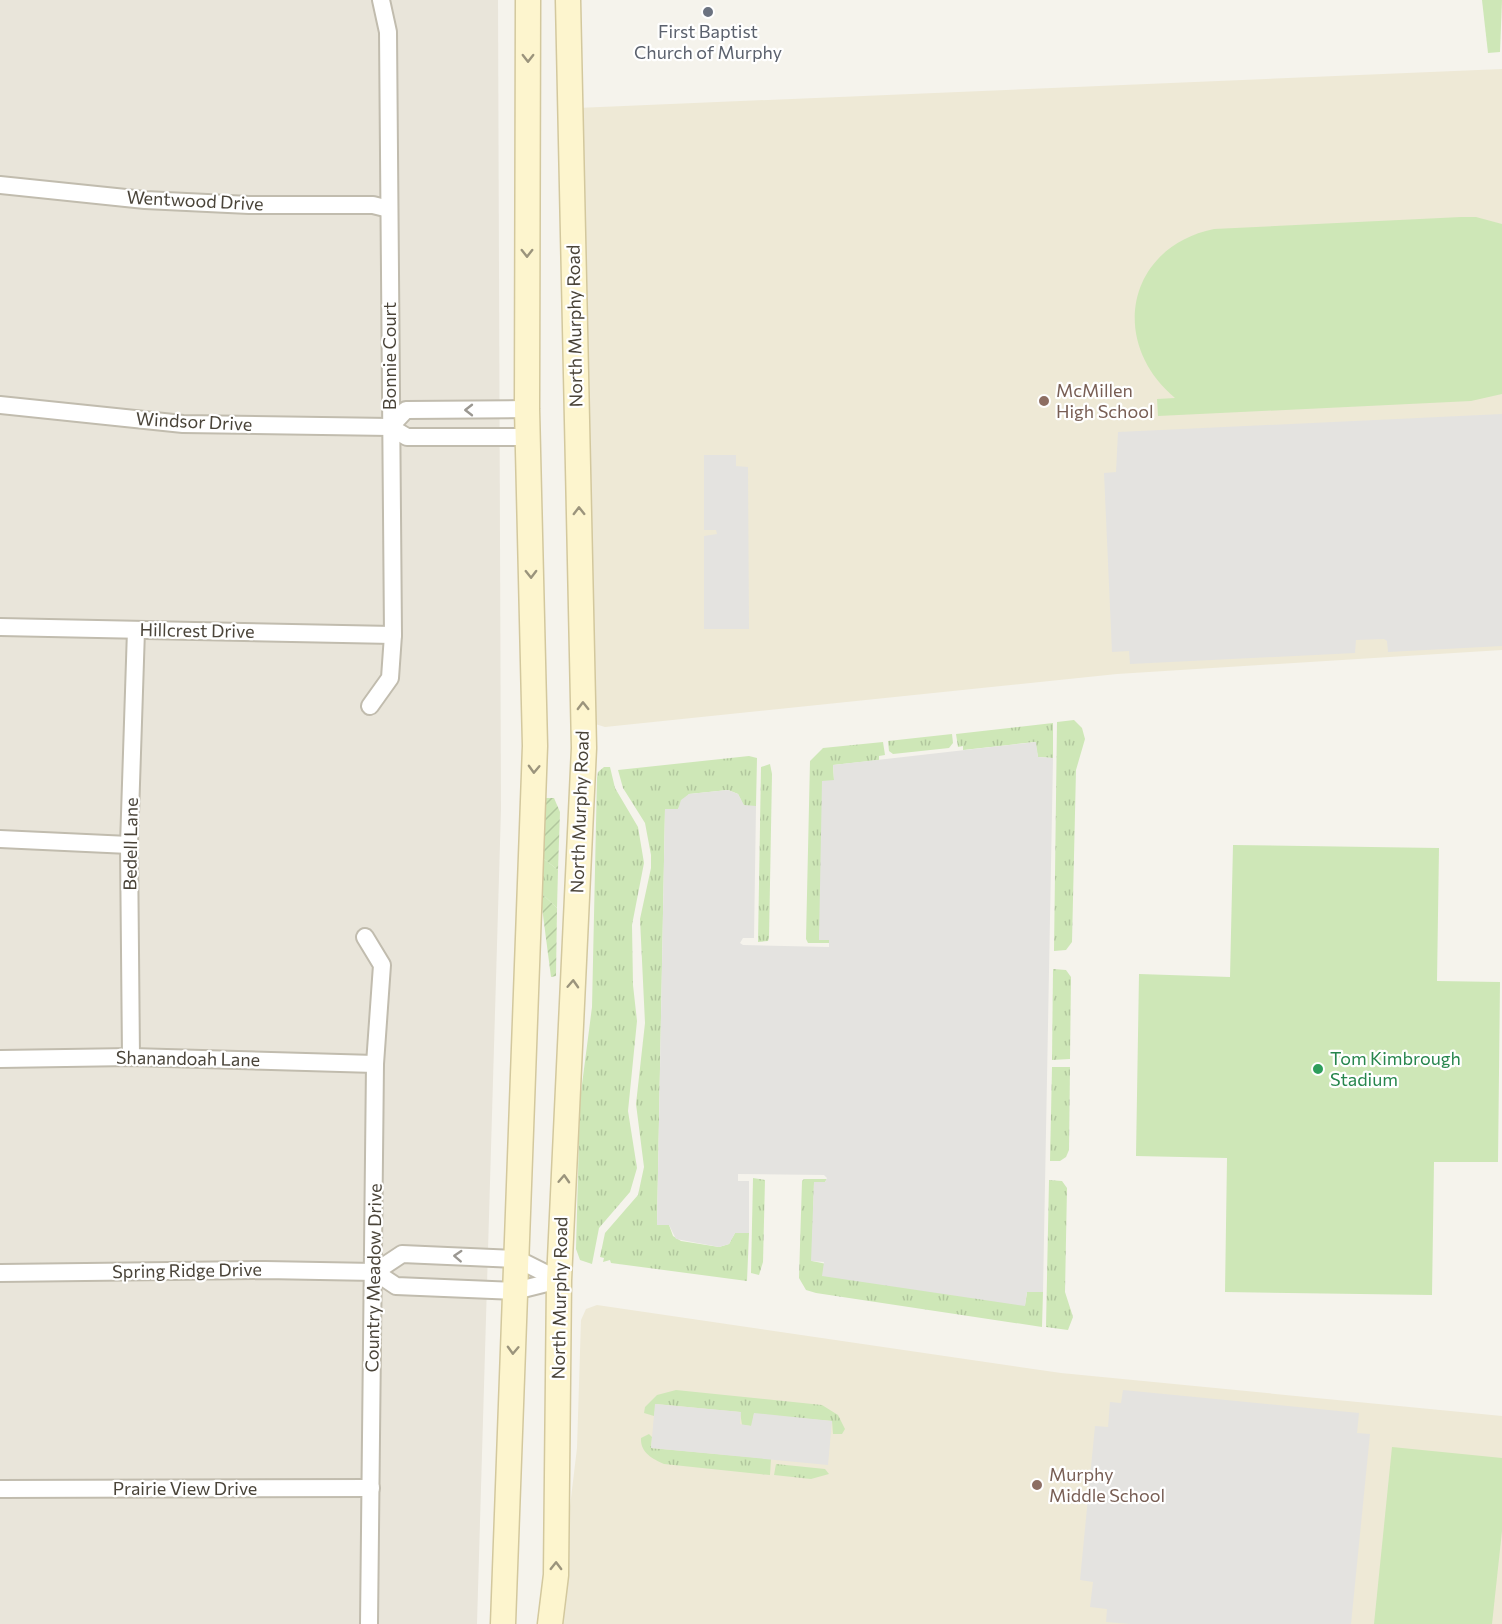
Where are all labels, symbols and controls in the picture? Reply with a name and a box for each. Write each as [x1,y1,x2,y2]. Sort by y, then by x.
marker: First Baptist Church of Murphy [701,5,715,19]
place label: First Baptist Church of Murphy [634,20,782,63]
one-way arrow [522,54,534,63]
street label: Wentwood Drive [126,185,264,215]
street label: North Murphy Road [562,245,586,408]
one-way arrow [521,249,533,258]
street label: Bonnie Court [378,302,400,410]
place label: McMillen High School [1056,379,1154,422]
marker: McMillen High School [1037,394,1051,408]
one-way arrow [464,403,473,416]
street label: Windsor Drive [135,407,253,435]
one-way arrow [573,506,585,515]
one-way arrow [525,570,537,579]
street label: Hillcrest Drive [139,618,255,642]
one-way arrow [577,701,589,710]
street label: North Murphy Road [565,730,593,894]
one-way arrow [527,765,540,774]
street label: Bedell Lane [118,797,142,891]
one-way arrow [566,980,579,989]
street label: Shanandoah Lane [116,1046,260,1070]
place label: Tom Kimbrough Stadium [1330,1047,1461,1090]
marker: Tom Kimbrough Stadium [1311,1062,1325,1076]
one-way arrow [557,1175,570,1184]
street label: Country Meadow Drive [360,1183,386,1373]
street label: North Murphy Road [547,1216,571,1379]
one-way arrow [454,1250,463,1263]
street label: Spring Ridge Drive [112,1258,262,1282]
one-way arrow [507,1345,520,1354]
place label: Murphy Middle School [1049,1463,1165,1506]
street label: Prairie View Drive [113,1477,257,1499]
marker: Murphy Middle School [1030,1478,1044,1492]
one-way arrow [549,1561,562,1570]

